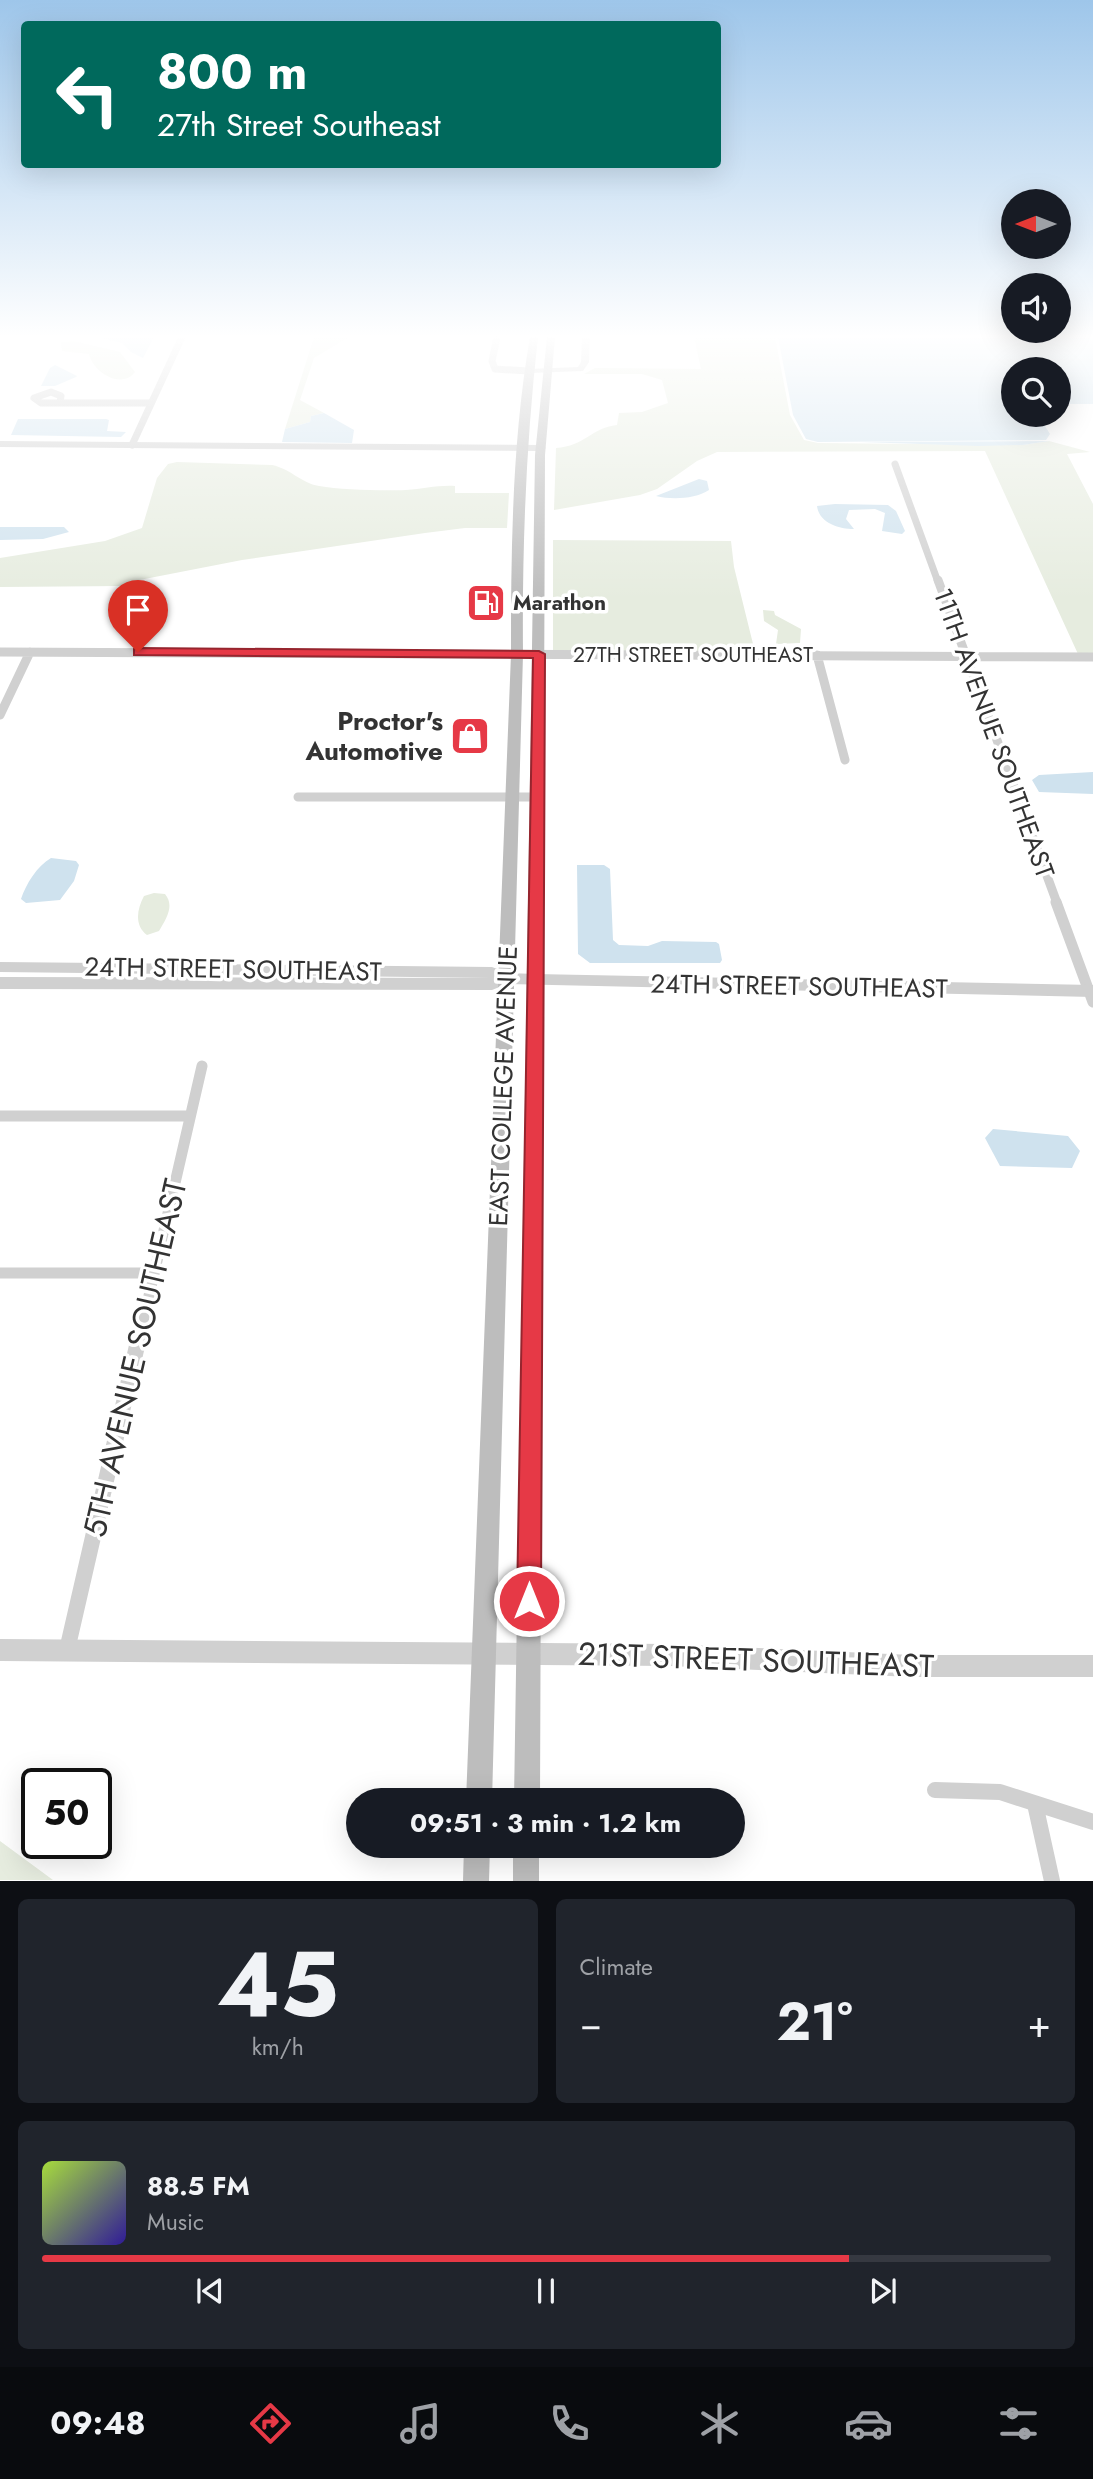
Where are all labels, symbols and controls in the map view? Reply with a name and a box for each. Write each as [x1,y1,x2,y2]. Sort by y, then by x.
text: 800 m [157,37,307,107]
icon: left [42,49,133,140]
text: 27th Street Southeast [157,102,441,148]
north arrow [1001,189,1071,259]
map controls [1001,189,1071,427]
button: sound [1001,273,1071,343]
button: search [1001,357,1071,427]
pin [108,580,168,652]
fuel station icon: Marathon [465,582,507,624]
street label: 11TH AVENUE SOUTHEAST [924,583,1064,883]
place label: Marathon [513,588,606,618]
icon: arrive [119,591,157,629]
street label: 27TH STREET SOUTHEAST [573,640,813,670]
place label: Proctor's Automotive [305,702,443,770]
shop icon: Proctor's Automotive [449,715,491,757]
street label: EAST COLLEGE AVENUE [479,945,527,1227]
street label: 24TH STREET SOUTHEAST [84,947,382,991]
street label: 24TH STREET SOUTHEAST [650,964,948,1008]
street label: 5TH AVENUE SOUTHEAST [71,1174,199,1541]
position arrow [492,1564,566,1638]
street label: 21ST STREET SOUTHEAST [577,1631,935,1689]
speed limit sign: 50 [21,1768,112,1859]
text: 09:51 · 3 min · 1.2 km [410,1804,681,1842]
text: 45 [217,1919,339,2050]
text: Climate [580,1950,653,1984]
text: 21° [777,1984,853,2060]
text: − [580,1996,602,2051]
text: + [1028,1996,1051,2051]
text: km/h [252,2030,304,2064]
text: 88.5 FM [147,2167,250,2205]
text: Music [147,2205,204,2239]
icon: previous [191,2272,229,2310]
icon: pause [527,2272,565,2310]
icon: next [864,2272,902,2310]
icon: directions [246,2399,295,2448]
icon: music [396,2399,445,2448]
icon: phone [545,2399,594,2448]
icon: climate [695,2399,744,2448]
icon: car [844,2399,893,2448]
icon: filters [994,2399,1043,2448]
text: 09:48 [50,2400,146,2446]

